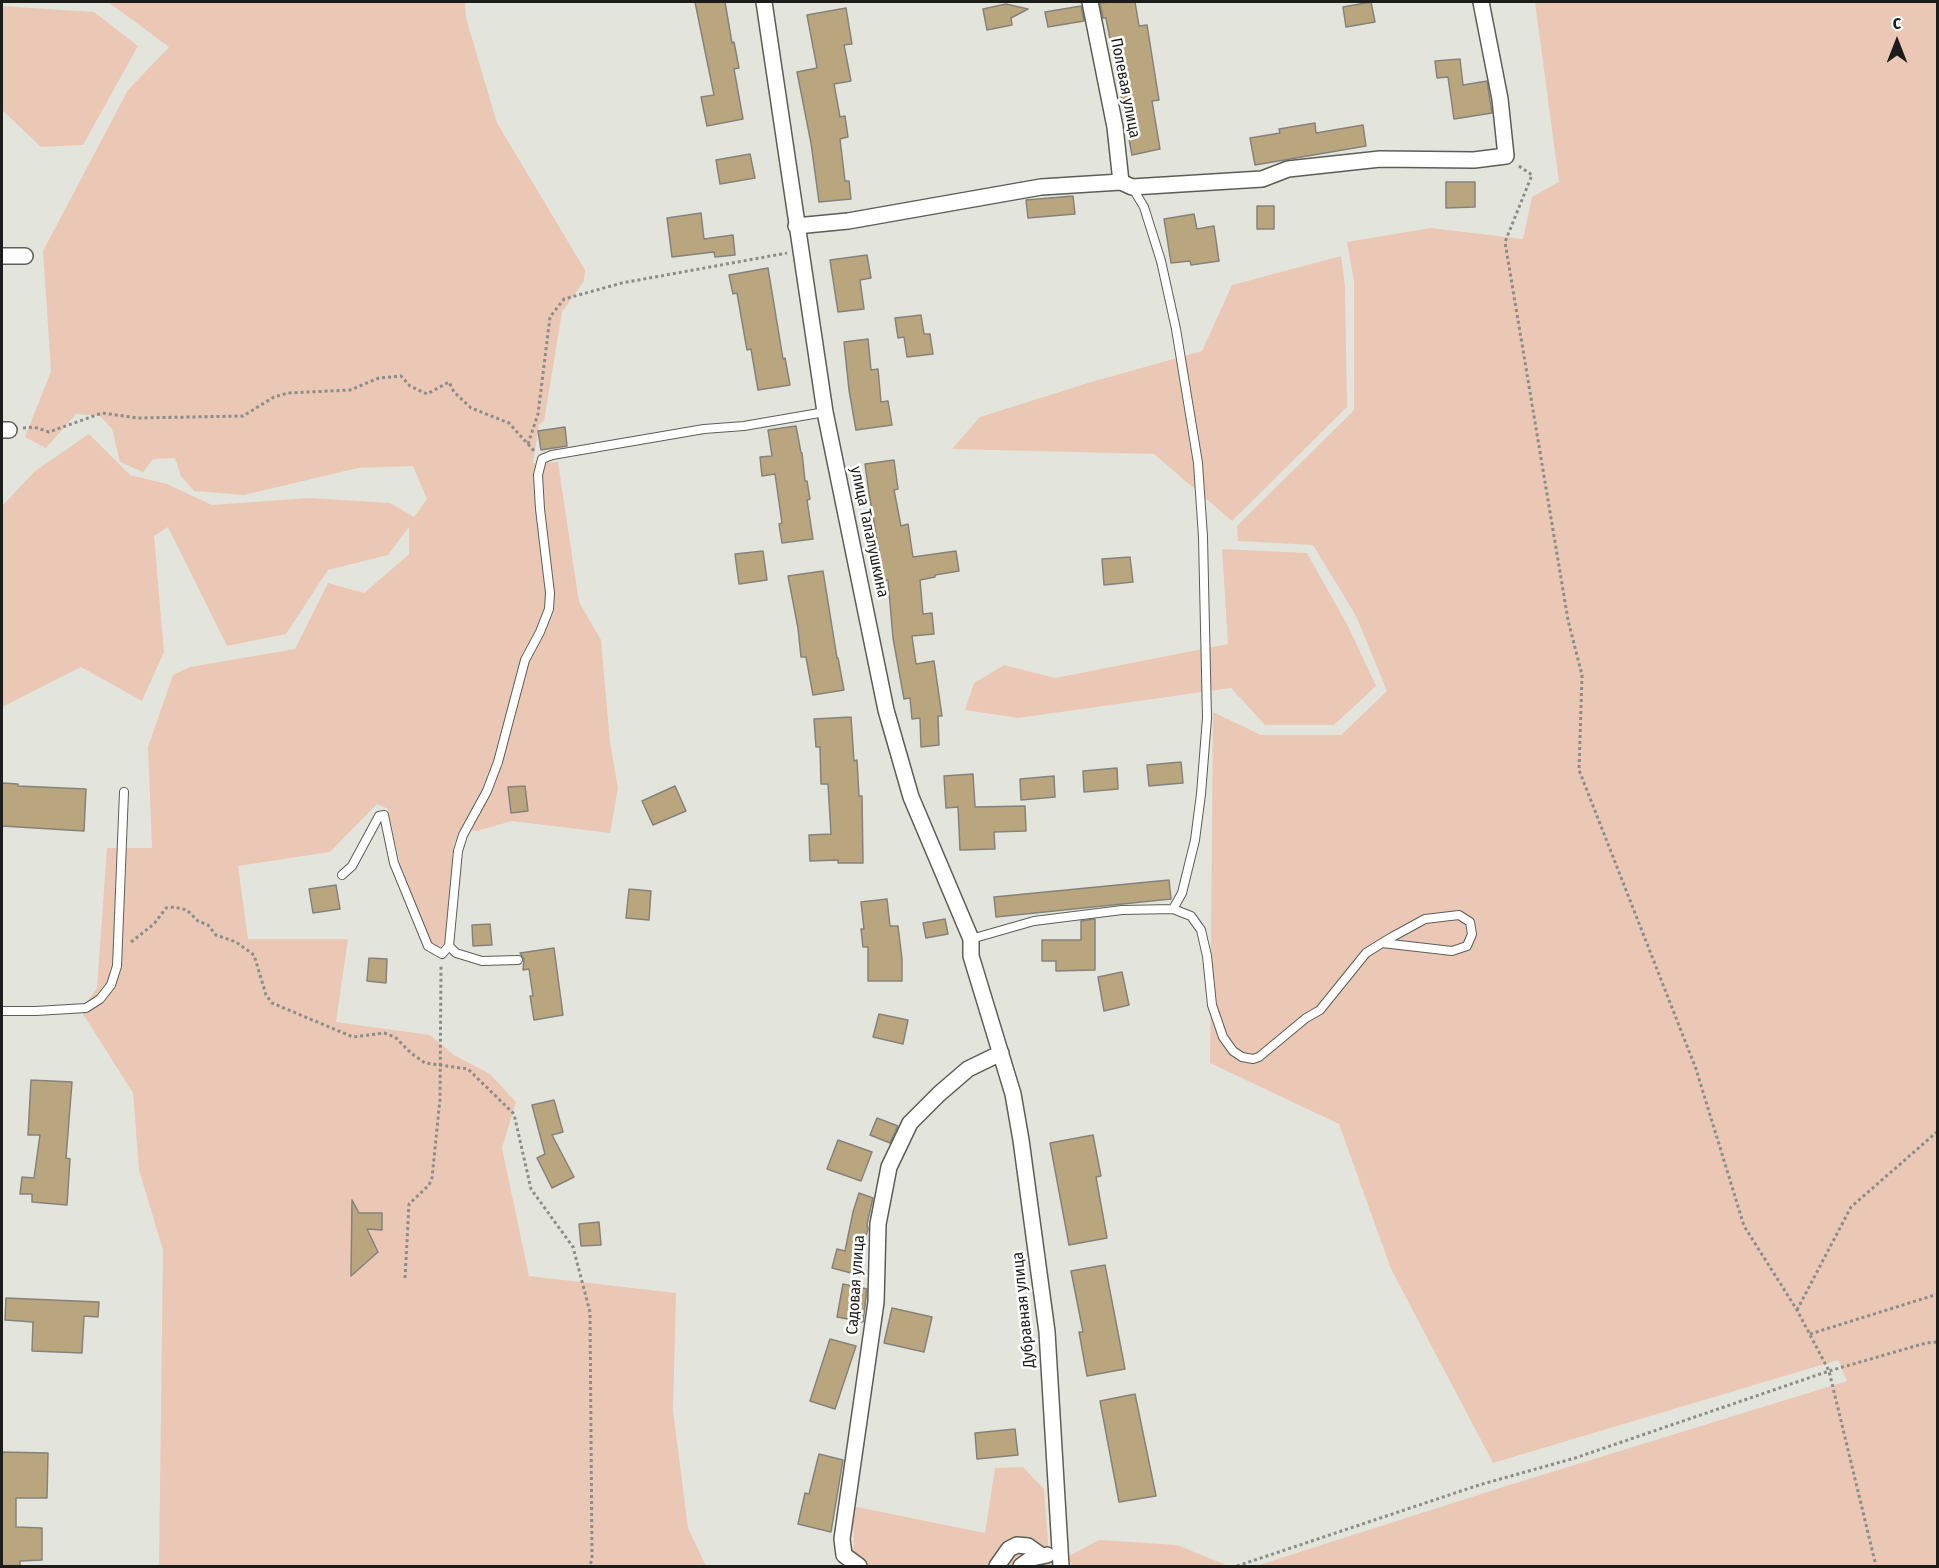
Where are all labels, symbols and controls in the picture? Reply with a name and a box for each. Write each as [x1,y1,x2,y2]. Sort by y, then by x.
north arrow [1867,12,1927,72]
text: С [1893,14,1901,33]
street label: Полевая улица [1106,36,1144,140]
street label: улица Талалушкина [846,465,892,599]
street label: Садовая улица [843,1235,869,1335]
street label: Дубравная улица [1008,1251,1040,1369]

